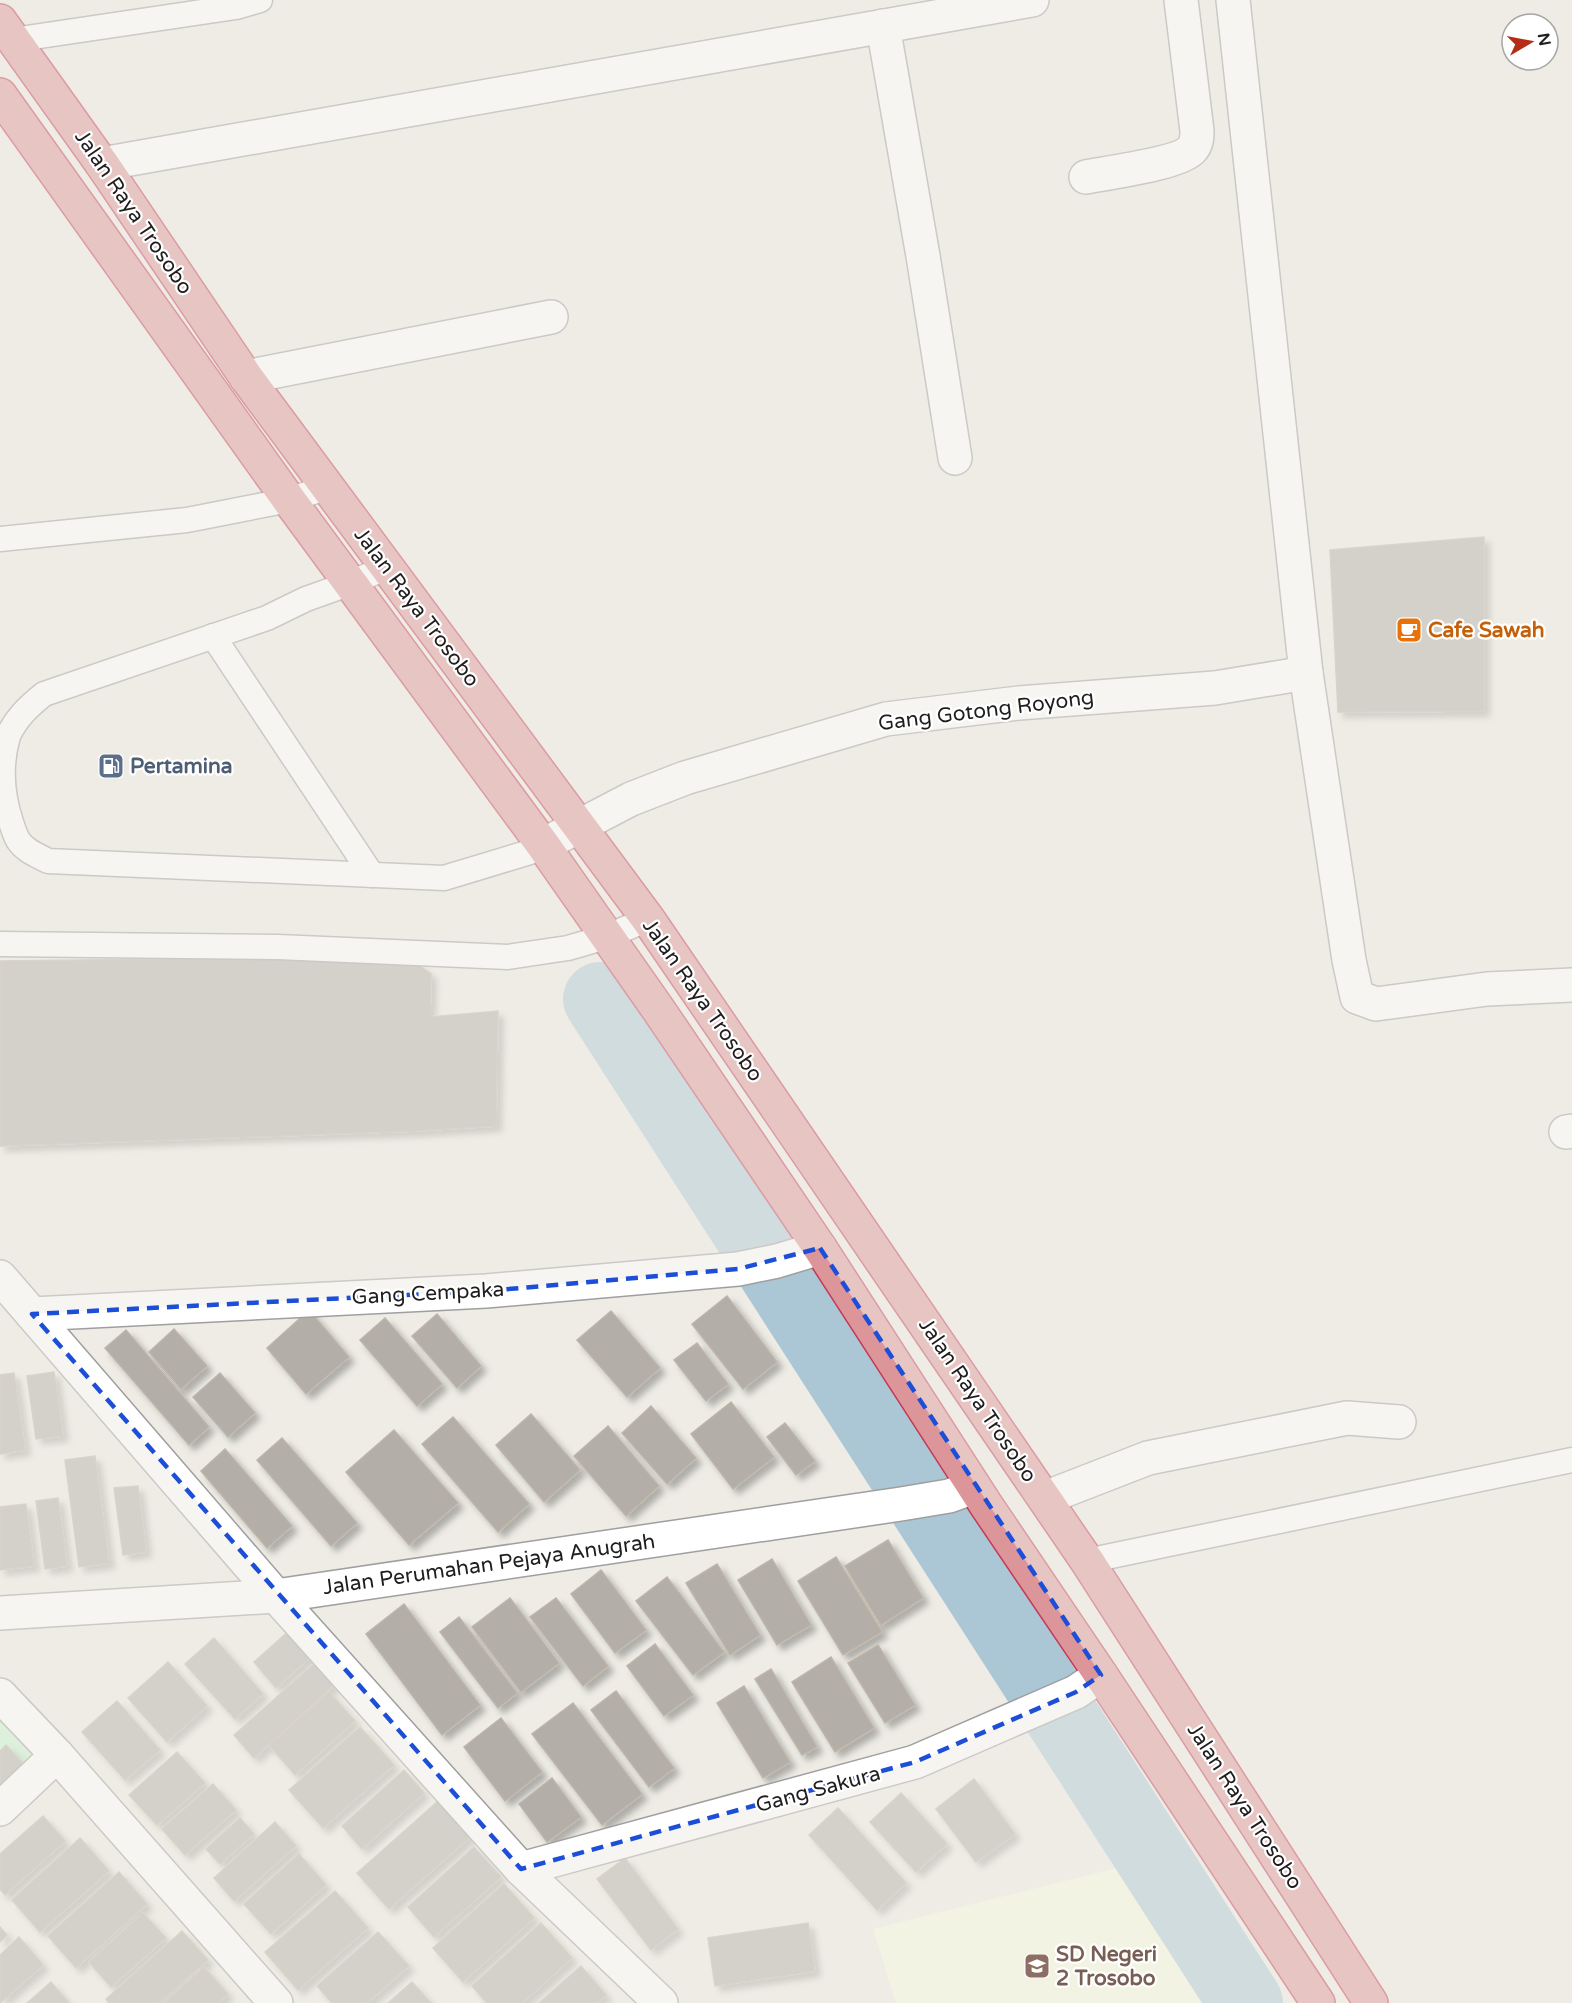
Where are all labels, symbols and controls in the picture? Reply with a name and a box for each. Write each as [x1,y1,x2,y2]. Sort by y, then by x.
north arrow [1500,12,1560,72]
text: N [1533,32,1555,48]
street label: Jalan Raya Trosobo [69,125,198,299]
street label: Jalan Raya Trosobo [349,523,485,692]
cafe icon: Cafe Sawah [1394,615,1424,645]
place label: Cafe Sawah [1428,618,1545,643]
street label: Gang Gotong Royong [877,685,1095,736]
fuel station icon: Pertamina [96,751,126,781]
place label: Pertamina [130,754,233,779]
street label: Jalan Raya Trosobo [637,914,768,1086]
street label: Gang Cempaka [351,1277,505,1310]
street label: Jalan Raya Trosobo [913,1313,1042,1487]
street label: Jalan Perumahan Pejaya Anugrah [321,1529,657,1600]
street label: Jalan Raya Trosobo [1182,1719,1308,1894]
street label: Gang Sakura [753,1761,883,1818]
place label: SD Negeri 2 Trosobo [1056,1942,1157,1991]
school or university icon: SD Negeri 2 Trosobo [1022,1951,1052,1981]

